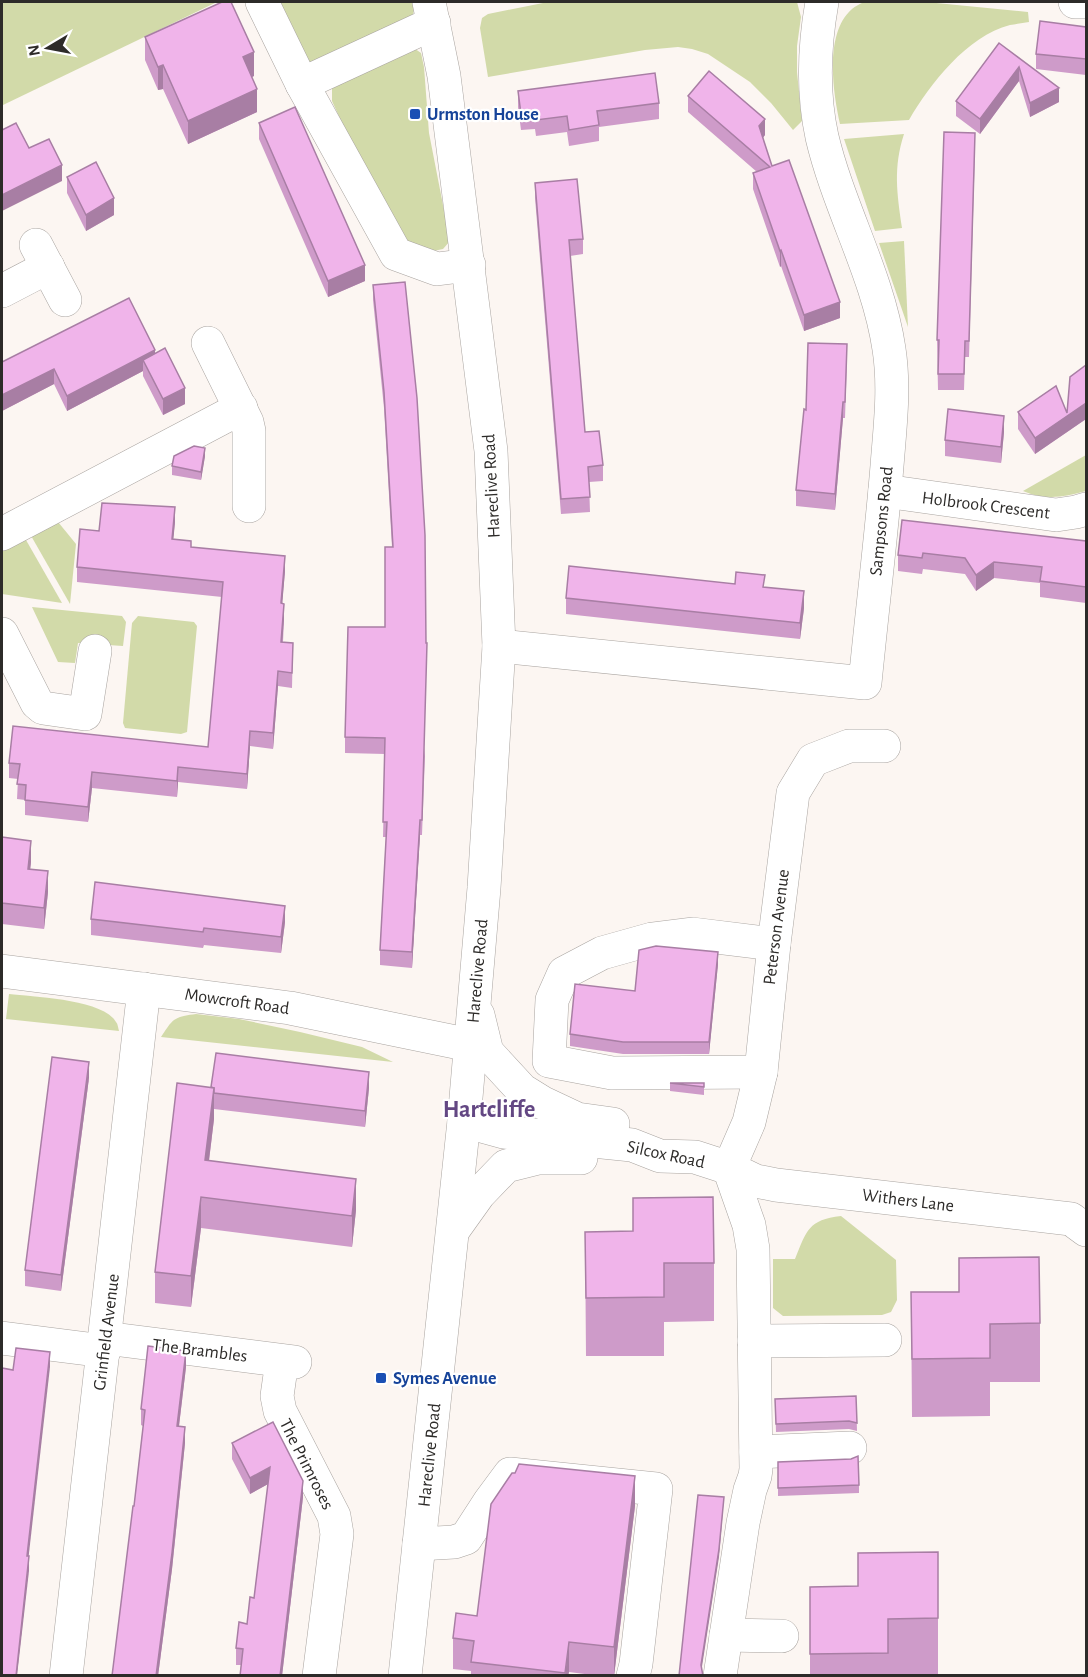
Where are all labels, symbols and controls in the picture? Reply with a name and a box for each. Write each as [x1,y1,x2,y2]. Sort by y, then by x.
north arrow [18,18,78,78]
text: N [25,44,43,57]
place label: Urmston House [427,106,539,124]
marker: Urmston House [408,107,422,121]
street label: Hareclive Road [480,433,504,539]
street label: Sampsons Road [867,466,897,577]
street label: Holbrook Crescent [921,489,1051,523]
street label: Peterson Avenue [761,868,793,986]
street label: Hareclive Road [464,918,492,1024]
street label: Mowcroft Road [183,986,290,1018]
district label: Hartcliffe [443,1098,535,1122]
street label: Silcox Road [625,1138,706,1172]
street label: Withers Lane [861,1186,955,1216]
street label: Grinfield Avenue [91,1273,123,1391]
street label: The Brambles [151,1336,248,1366]
place label: Symes Avenue [393,1370,496,1388]
marker: Symes Avenue [374,1371,388,1385]
street label: Hareclive Road [416,1402,444,1508]
street label: The Primroses [276,1416,337,1513]

